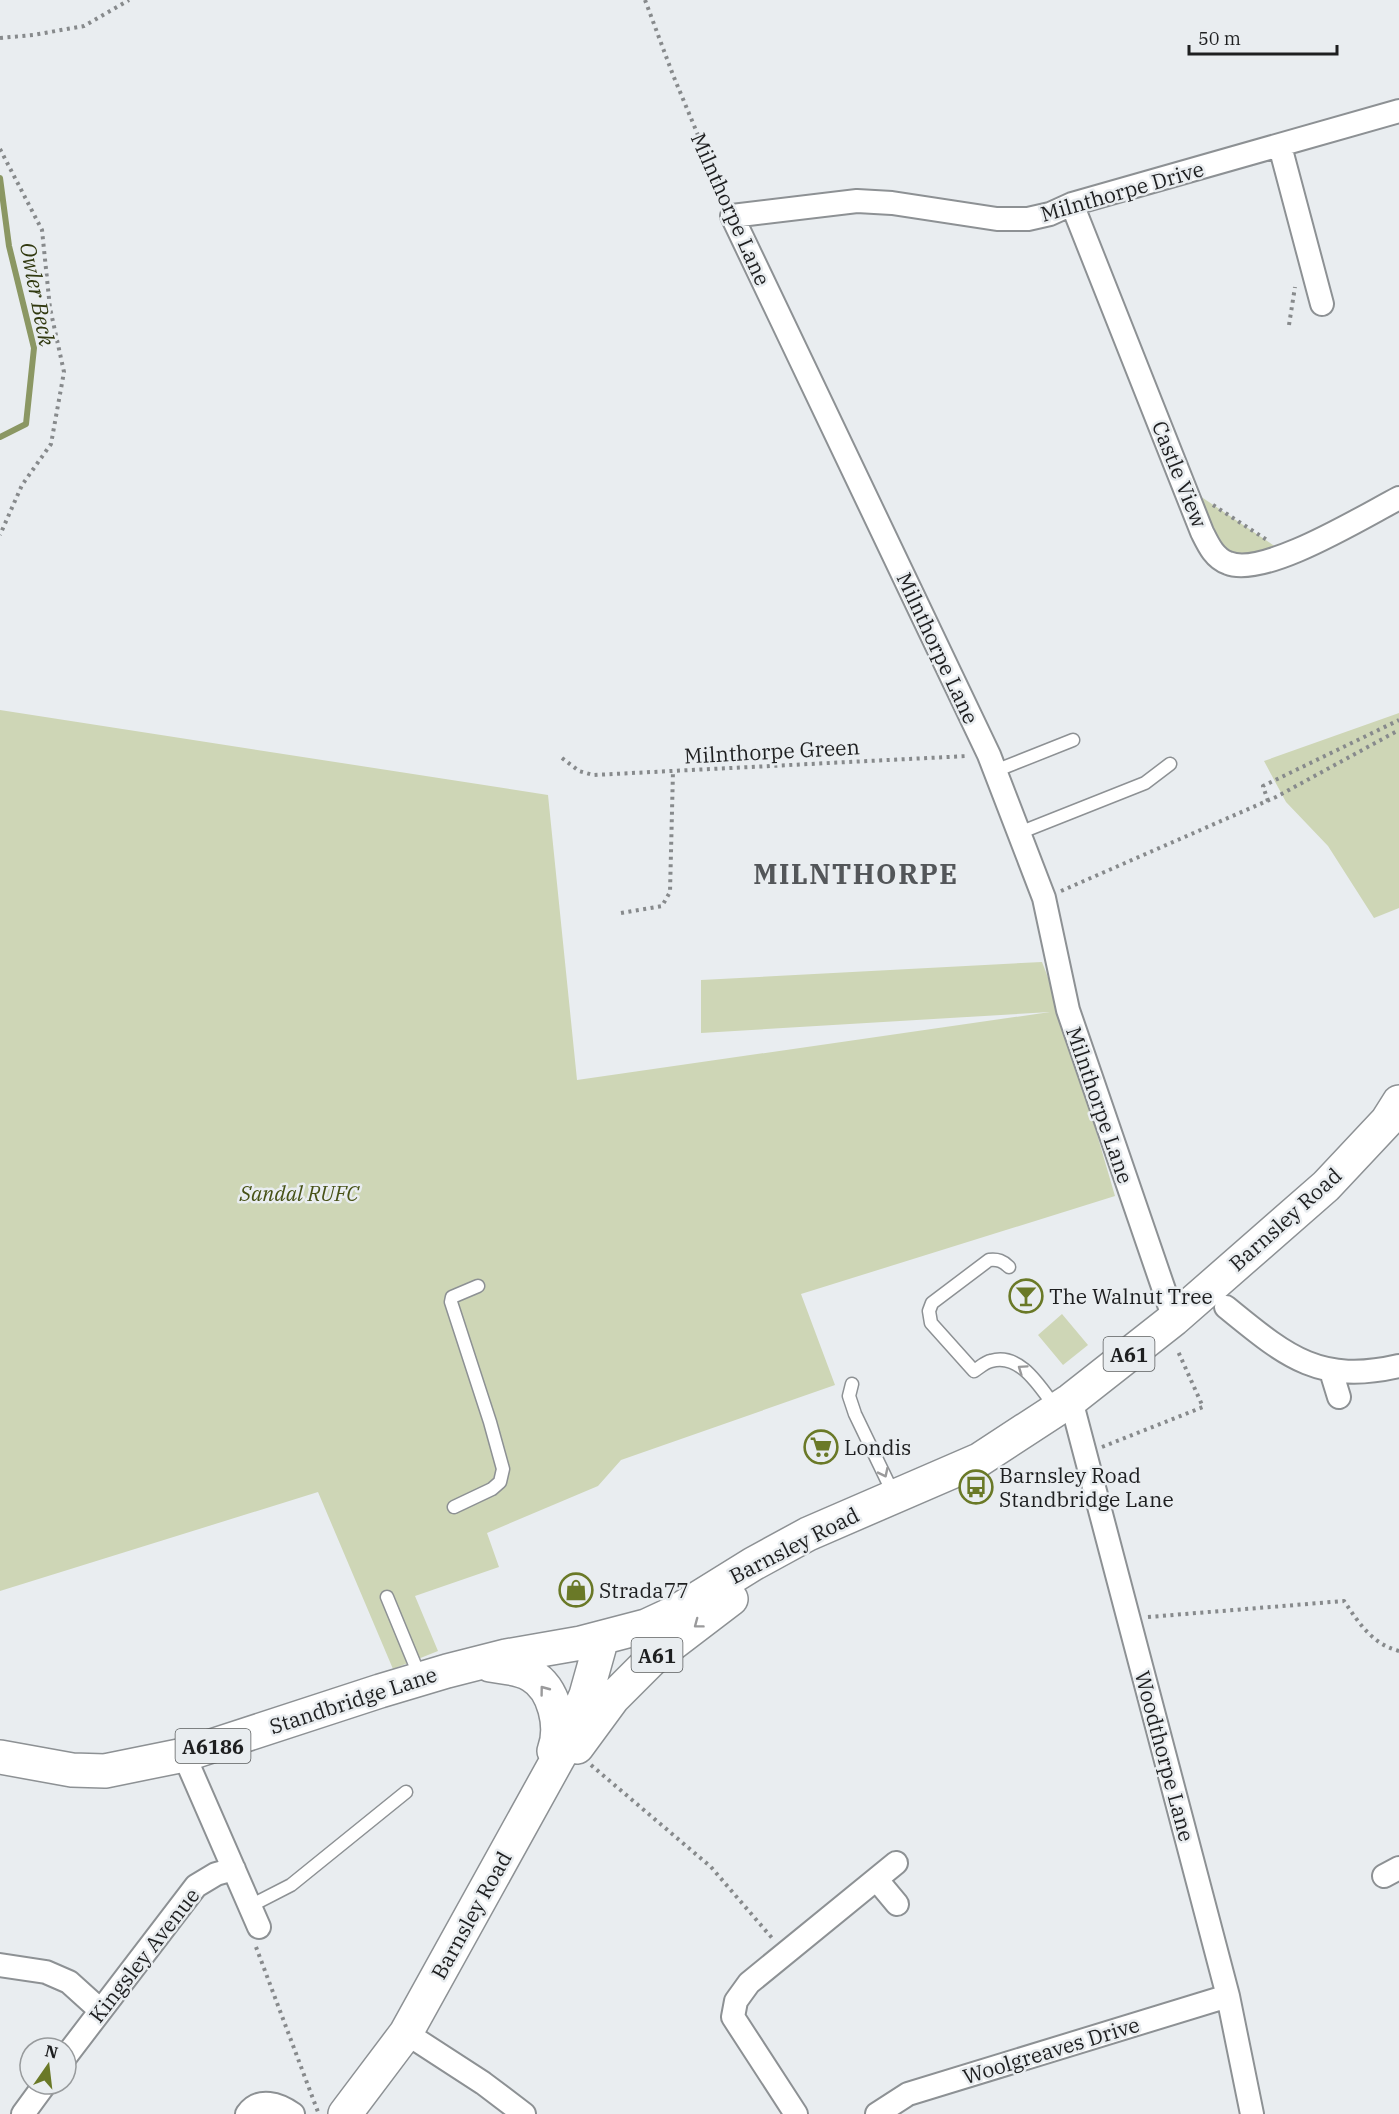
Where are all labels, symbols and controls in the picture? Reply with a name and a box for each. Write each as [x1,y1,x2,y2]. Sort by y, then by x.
scale bar [1189,18,1338,56]
text: 50 m [1198,27,1241,50]
street label: Milnthorpe Lane [685,128,777,290]
street label: Milnthorpe Drive [1037,154,1207,228]
water label: Owler Beck [14,240,62,349]
street label: Castle View [1146,417,1214,532]
street label: Milnthorpe Lane [891,568,985,728]
street label: Milnthorpe Green [683,732,861,770]
district label: MILNTHORPE [753,856,959,891]
street label: Milnthorpe Lane [1060,1023,1140,1187]
street label: Barnsley Road [1223,1161,1347,1277]
park label: Sandal RUFC [238,1179,360,1207]
bar icon: The Walnut Tree [1008,1278,1044,1314]
place label: The Walnut Tree [1049,1282,1213,1310]
road number: A61 [1104,1337,1154,1371]
one-way arrow [1018,1365,1029,1376]
supermarket icon: Londis [803,1429,839,1465]
place label: Londis [844,1433,911,1461]
place label: Barnsley Road Standbridge Lane [999,1461,1174,1513]
one-way arrow [877,1467,888,1478]
bus stop icon: Barnsley Road Standbridge Lane [958,1469,994,1505]
street label: Barnsley Road [724,1500,864,1590]
shop icon: Strada77 [558,1572,594,1608]
place label: Strada77 [599,1576,689,1604]
one-way arrow [694,1617,705,1628]
road number: A61 [632,1638,682,1672]
street label: Standbridge Lane [266,1660,440,1740]
street label: Woodthorpe Lane [1129,1667,1201,1845]
one-way arrow [540,1686,551,1697]
road number: A6186 [176,1729,250,1763]
street label: Barnsley Road [424,1846,518,1984]
street label: Kingsley Avenue [83,1882,205,2028]
street label: Woolgreaves Drive [959,2010,1143,2090]
north arrow [18,2036,78,2096]
text: N [43,2040,60,2063]

